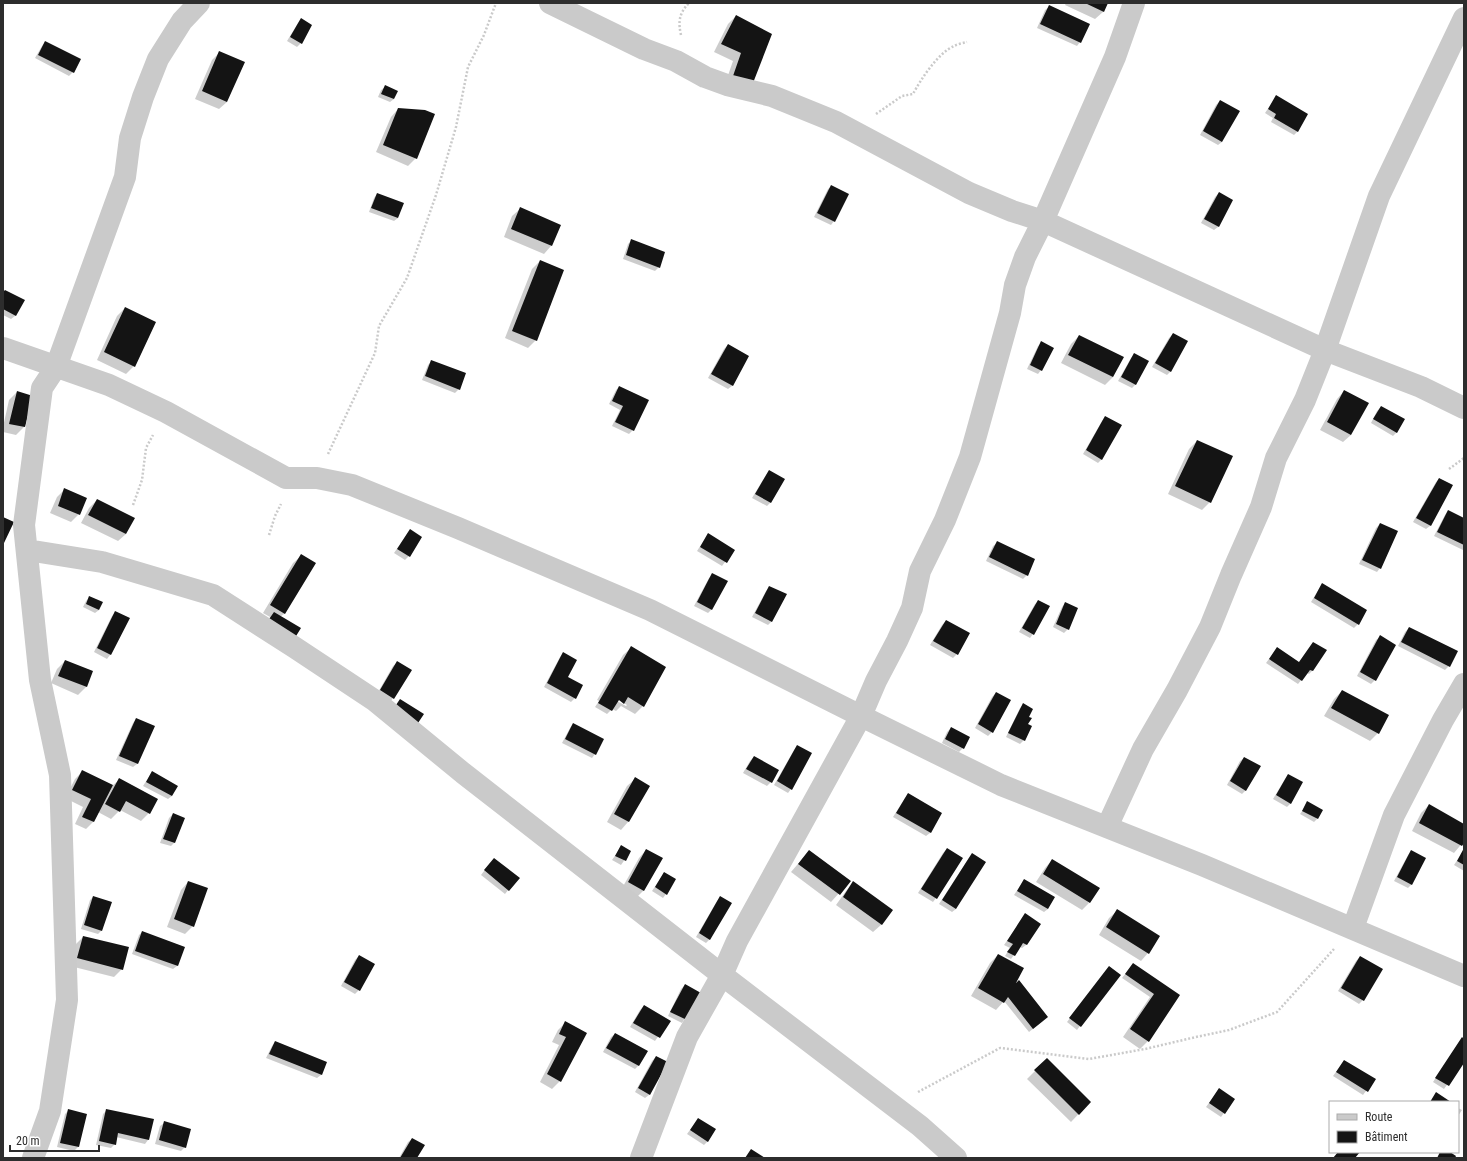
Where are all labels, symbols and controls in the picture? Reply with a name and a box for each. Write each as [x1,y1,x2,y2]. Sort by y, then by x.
legend [1329,1101,1459,1153]
text: Route [1365,1110,1393,1124]
scale bar [10,1127,99,1153]
text: Bâtiment [1365,1130,1408,1144]
text: 20 m [16,1134,40,1148]

